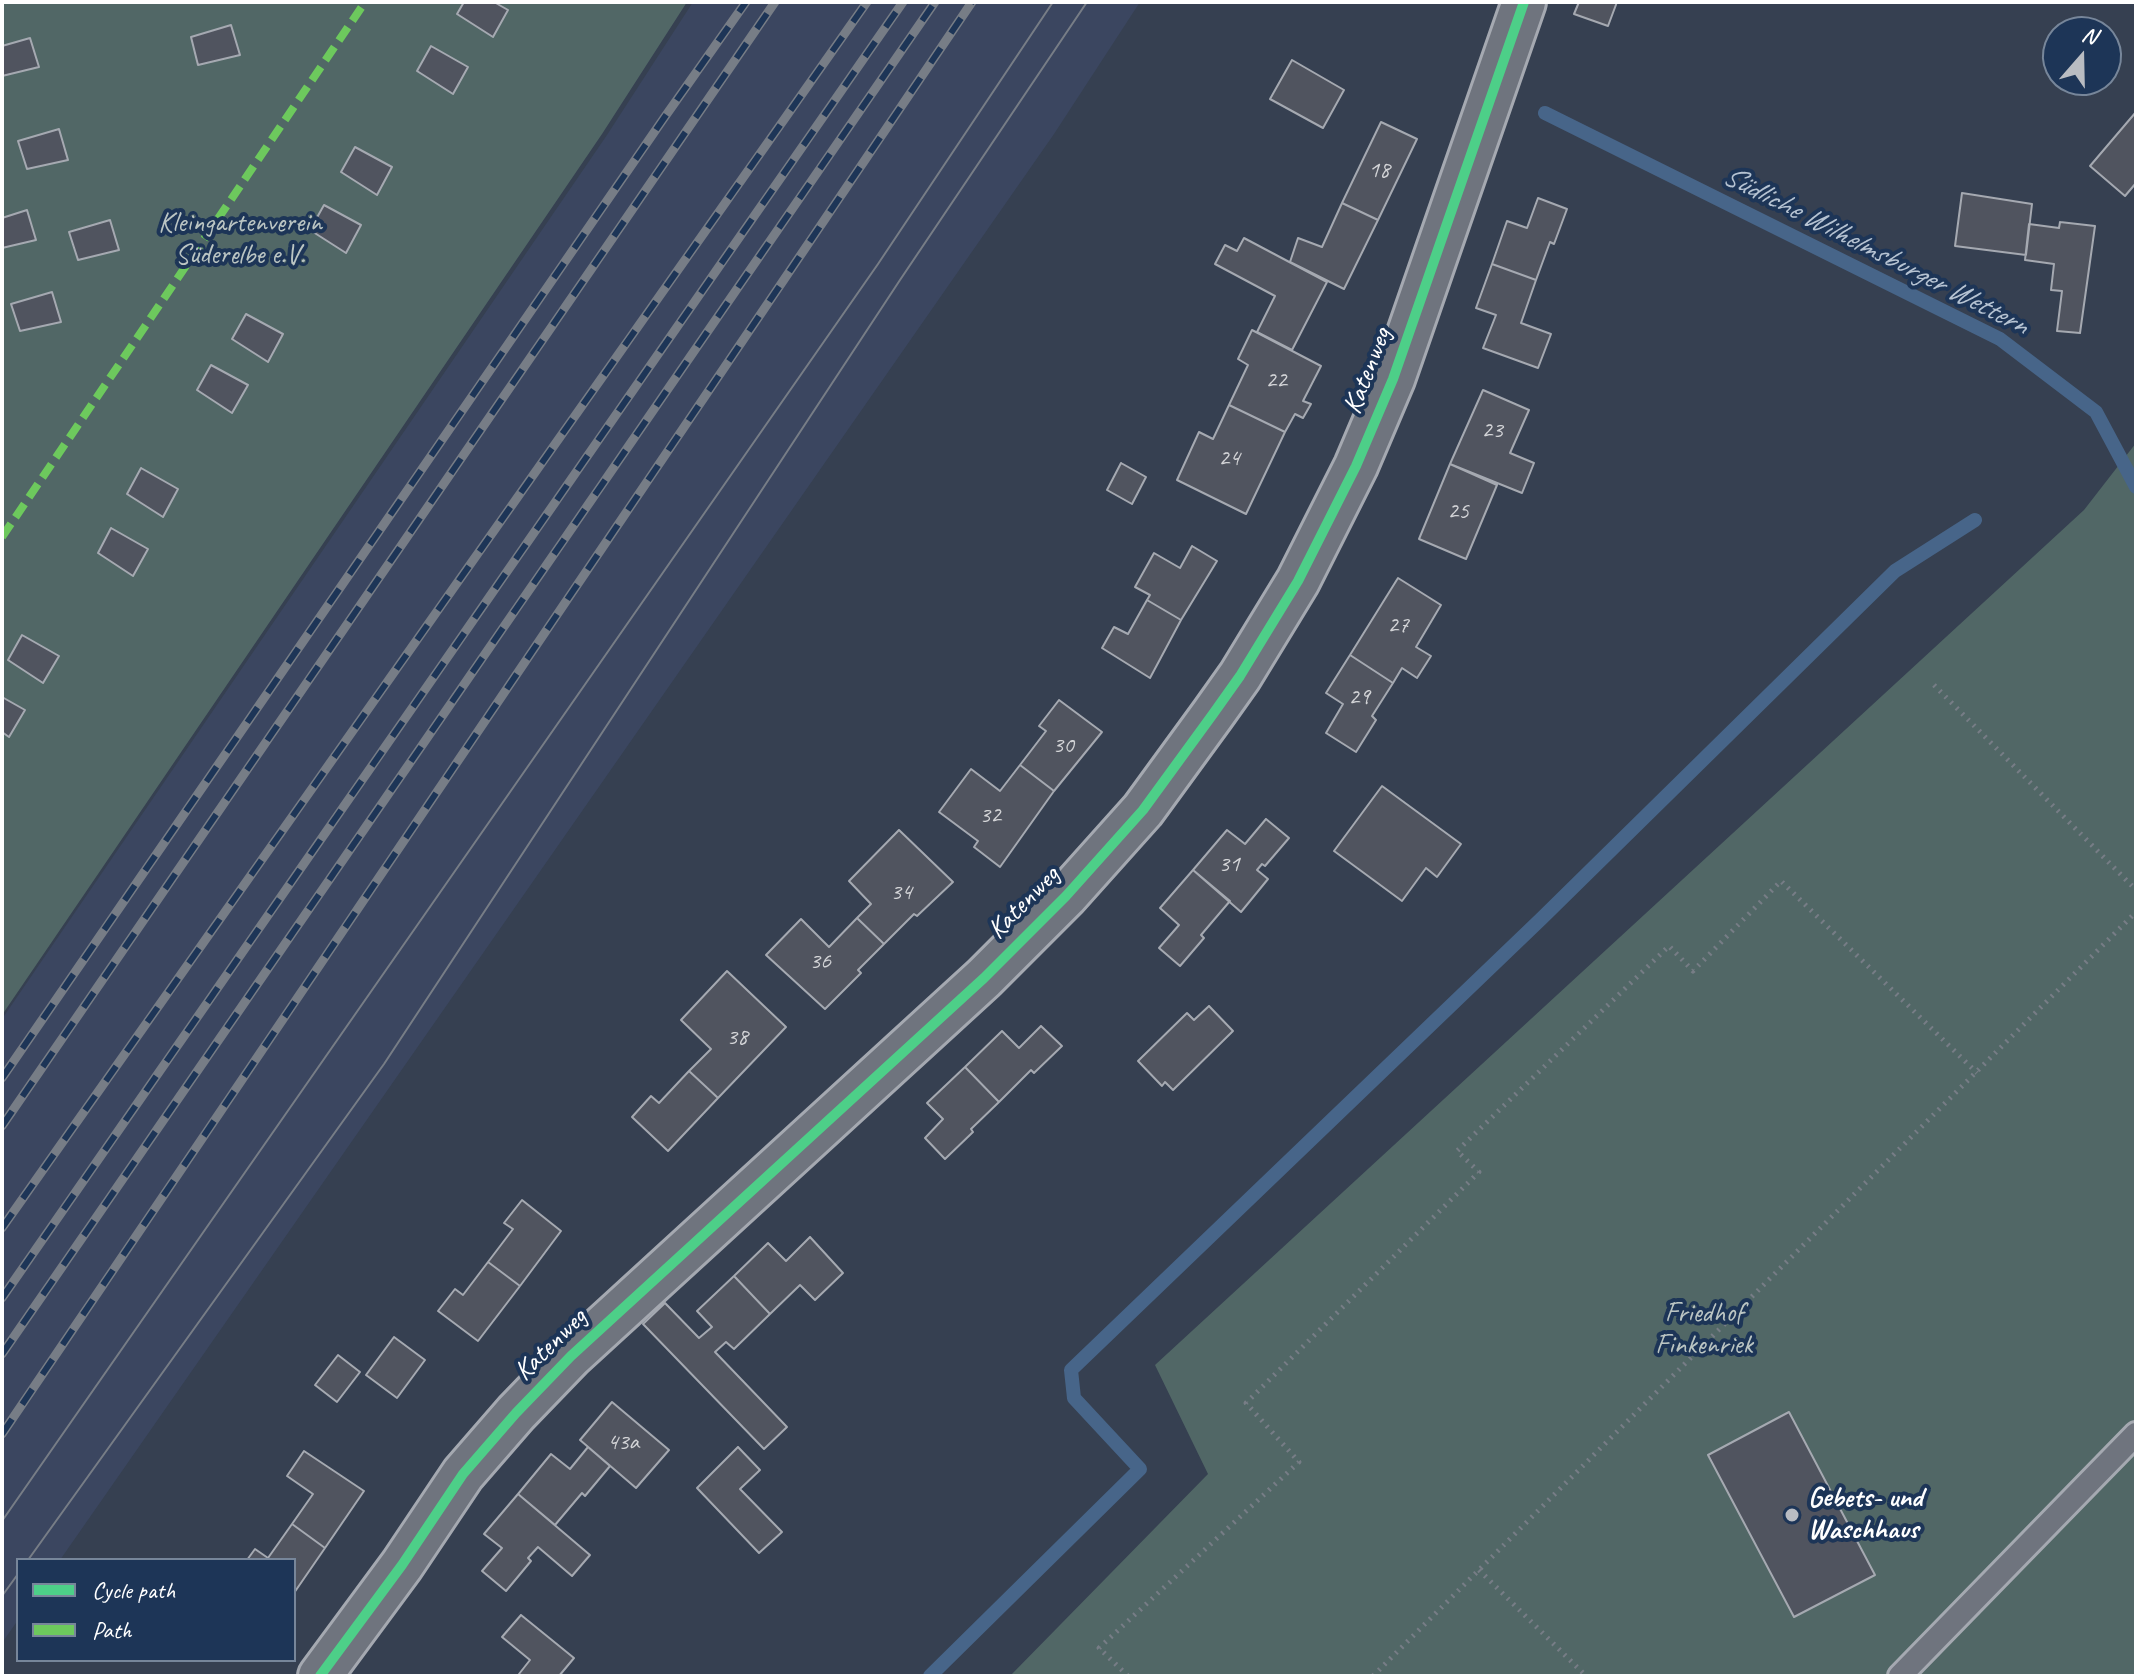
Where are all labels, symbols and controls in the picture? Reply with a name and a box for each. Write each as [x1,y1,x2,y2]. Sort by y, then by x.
north arrow [2042,16,2122,96]
text: N [2078,20,2101,51]
house number: 18 [1368,157,1390,185]
water label: Südliche Wilhelmsburger Wettern [1716,158,2034,344]
park label: Kleingartenverein Süderelbe e.V. [158,207,322,273]
street label: Katenweg [1336,323,1400,419]
house number: 22 [1265,367,1287,395]
house number: 23 [1481,417,1503,445]
house number: 24 [1218,445,1240,473]
house number: 25 [1447,498,1469,526]
house number: 27 [1387,612,1409,640]
house number: 29 [1348,684,1370,712]
house number: 30 [1052,732,1074,760]
house number: 32 [979,802,1001,830]
house number: 31 [1218,851,1240,879]
street label: Katenweg [981,859,1067,947]
house number: 34 [890,879,912,907]
house number: 36 [809,948,831,976]
house number: 38 [726,1024,748,1052]
park label: Friedhof Finkenriek [1655,1297,1753,1363]
street label: Katenweg [507,1301,595,1389]
house number: 43a [607,1429,639,1457]
place label: Gebets- und Waschhaus [1808,1482,1922,1548]
marker: Gebets- und Waschhaus [1783,1506,1801,1524]
legend [16,1558,296,1662]
text: Cycle path [92,1575,175,1605]
text: Path [92,1615,132,1645]

